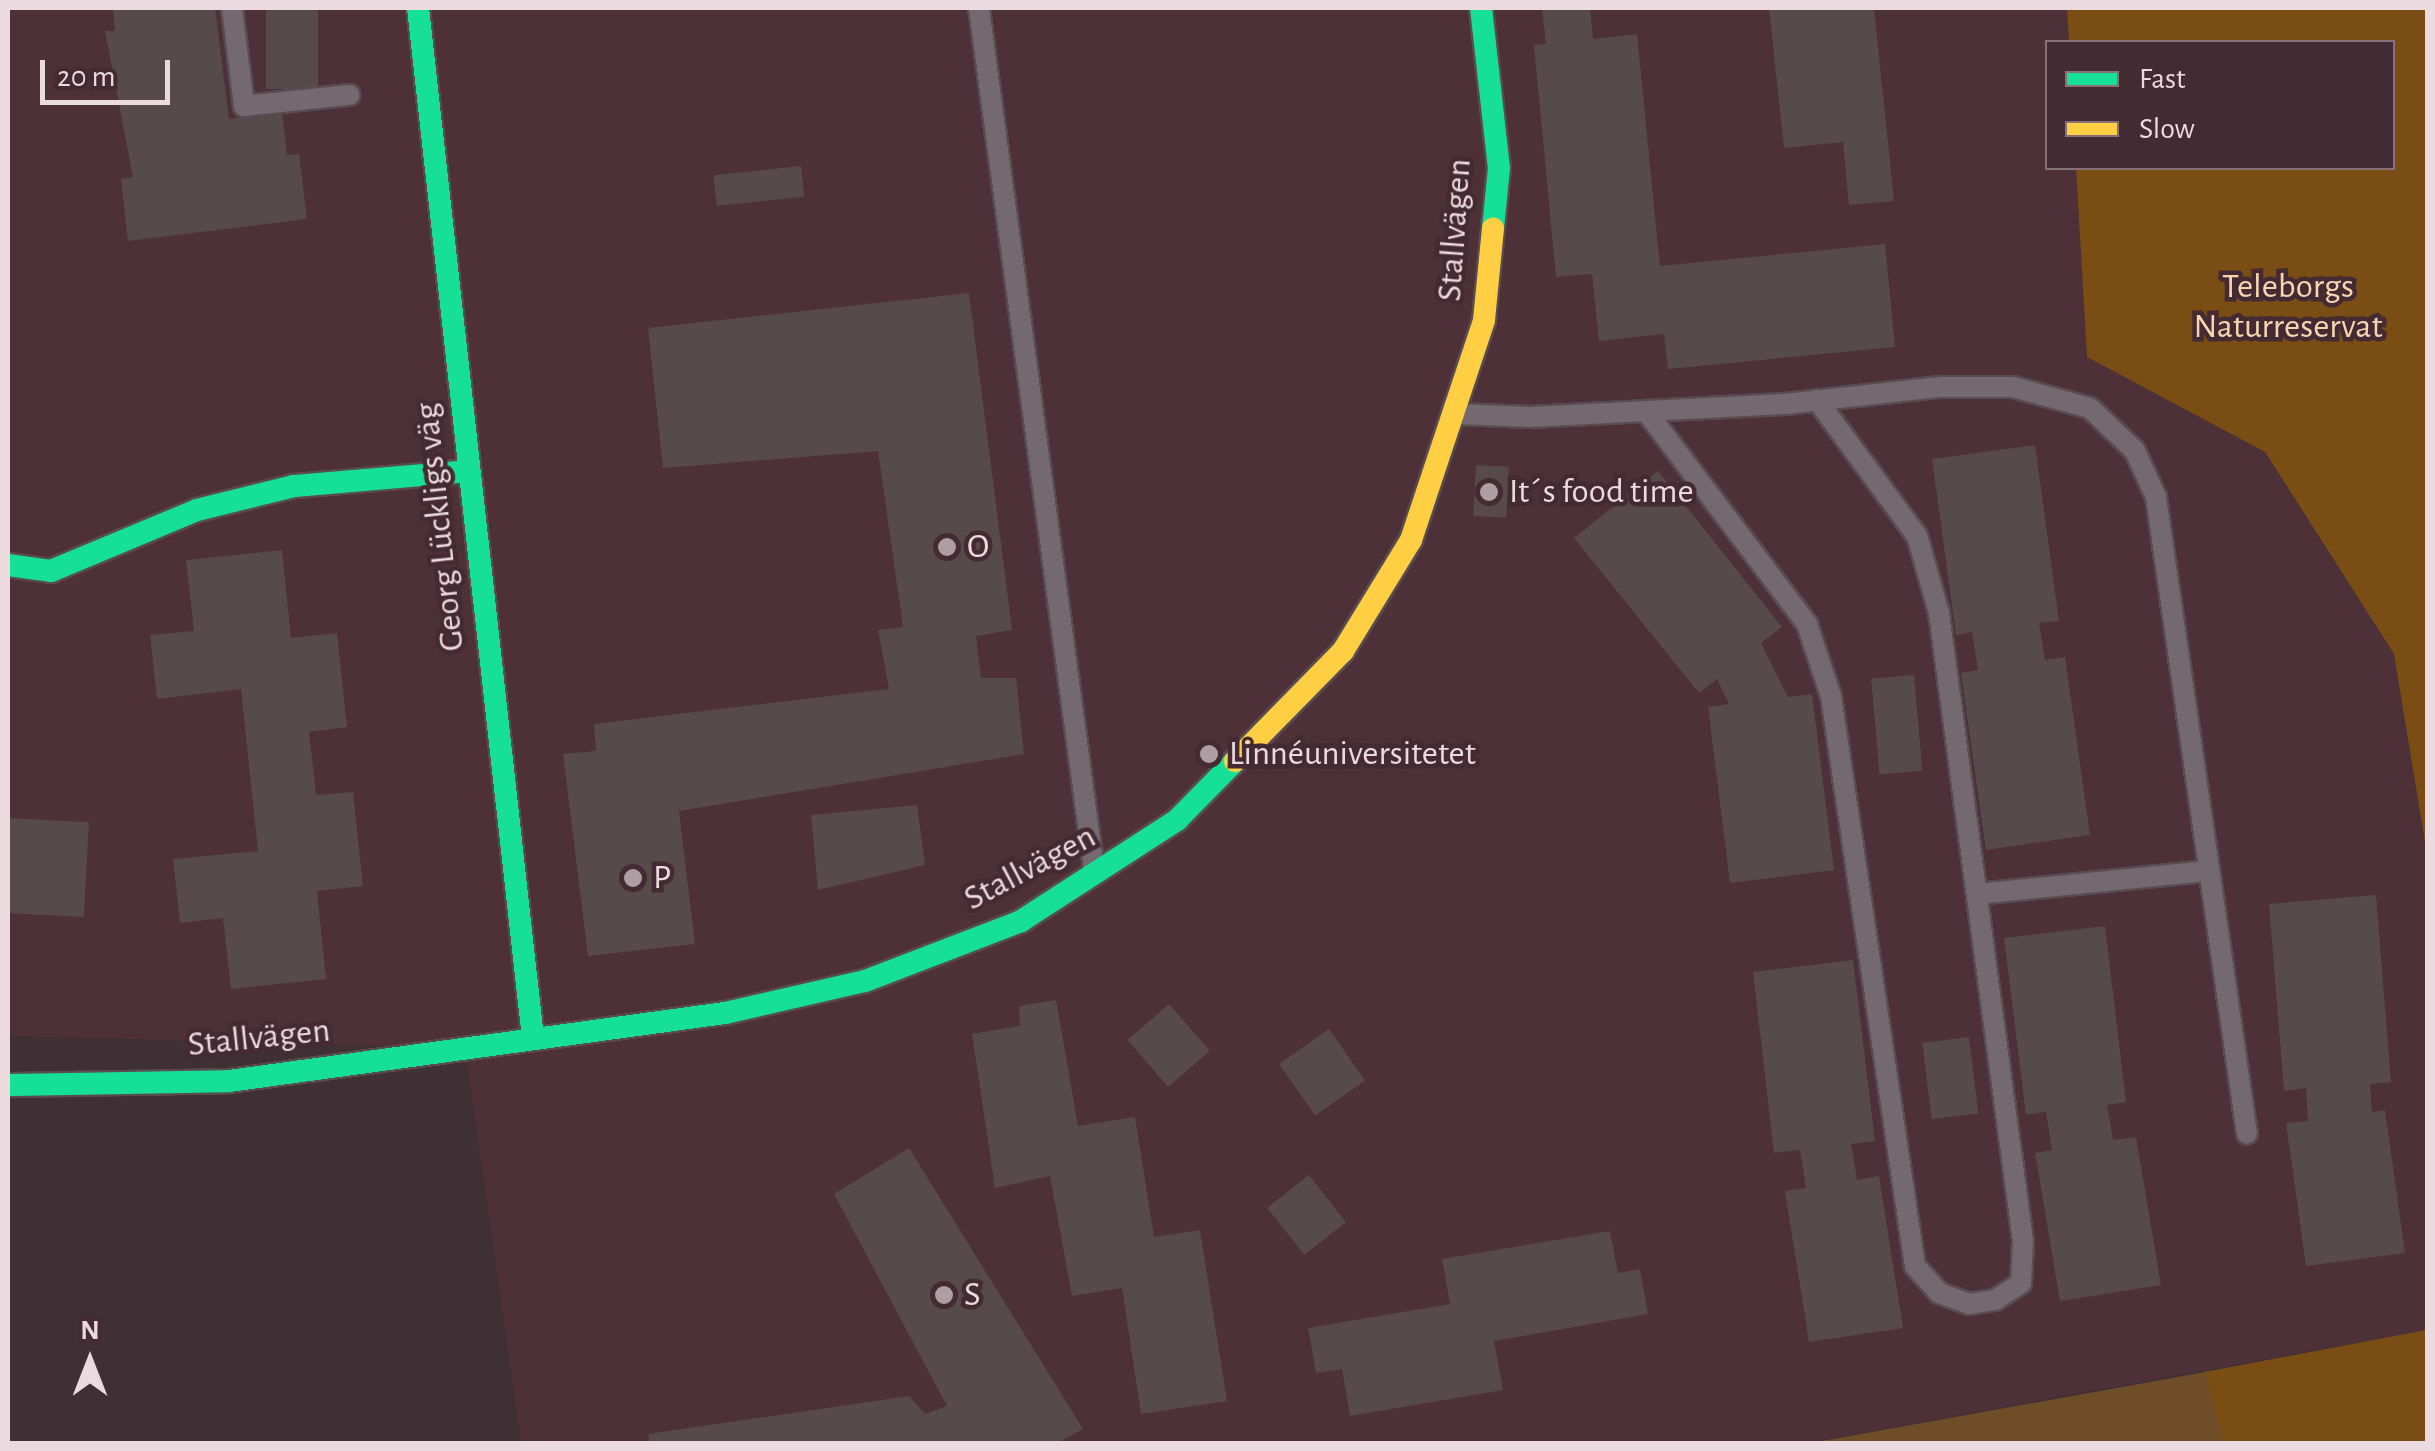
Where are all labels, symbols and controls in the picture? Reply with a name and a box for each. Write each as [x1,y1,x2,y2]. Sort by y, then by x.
scale bar [45,40,175,102]
legend [2045,40,2395,170]
text: 20 m [57,62,115,92]
text: Fast [2139,64,2186,94]
text: Slow [2139,114,2195,144]
street label: Stallvägen [1429,157,1481,303]
park label: Teleborgs Naturreservat [2193,266,2383,348]
street label: Georg Lückligs väg [406,401,474,653]
place label: It´s food time [1509,471,1694,513]
marker: It´s food time [1478,481,1500,503]
place label: O [967,526,989,568]
marker: O [936,536,958,558]
place label: Linnéuniversitetet [1229,733,1476,775]
marker: Linnéuniversitetet [1198,743,1220,765]
street label: Stallvägen [957,816,1103,920]
place label: P [653,857,671,899]
marker: P [622,867,644,889]
street label: Stallvägen [186,1010,332,1066]
place label: S [964,1274,981,1316]
marker: S [933,1284,955,1306]
north arrow [40,1311,140,1411]
text: N [80,1317,100,1345]

